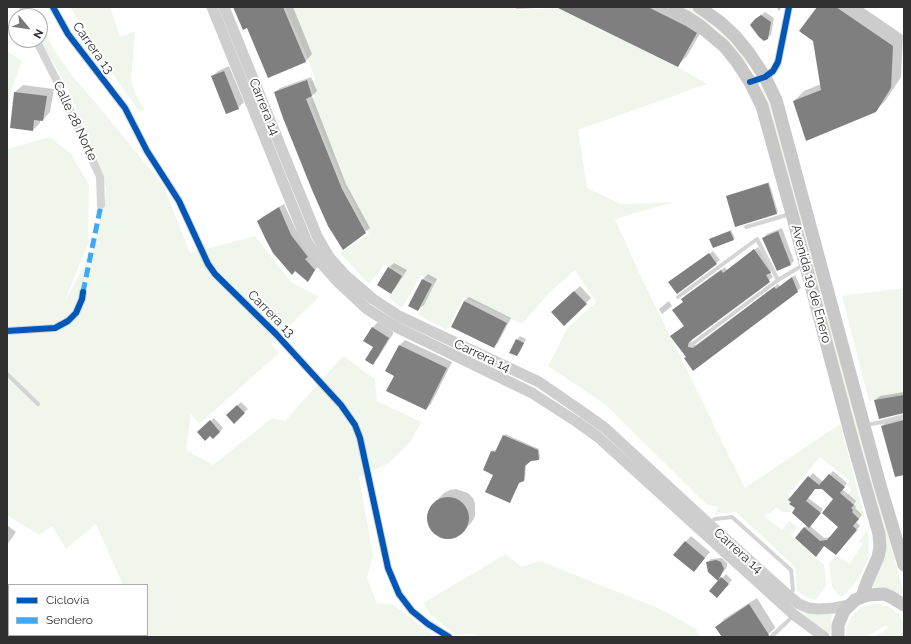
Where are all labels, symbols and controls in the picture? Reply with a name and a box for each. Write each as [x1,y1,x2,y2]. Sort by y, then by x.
north arrow [8,8,48,48]
street label: Carrera 13 [69,19,117,77]
text: N [30,27,46,40]
street label: Carrera 14 [246,76,282,138]
street label: Calle 28 Norte [50,79,100,163]
street label: Avenida 19 de Enero [788,223,834,345]
street label: Carrera 13 [244,287,298,341]
street label: Carrera 14 [451,336,513,376]
street label: Carrera 14 [710,525,766,577]
legend [8,584,148,636]
text: Ciclovía [46,593,89,607]
text: Sendero [46,613,93,627]

